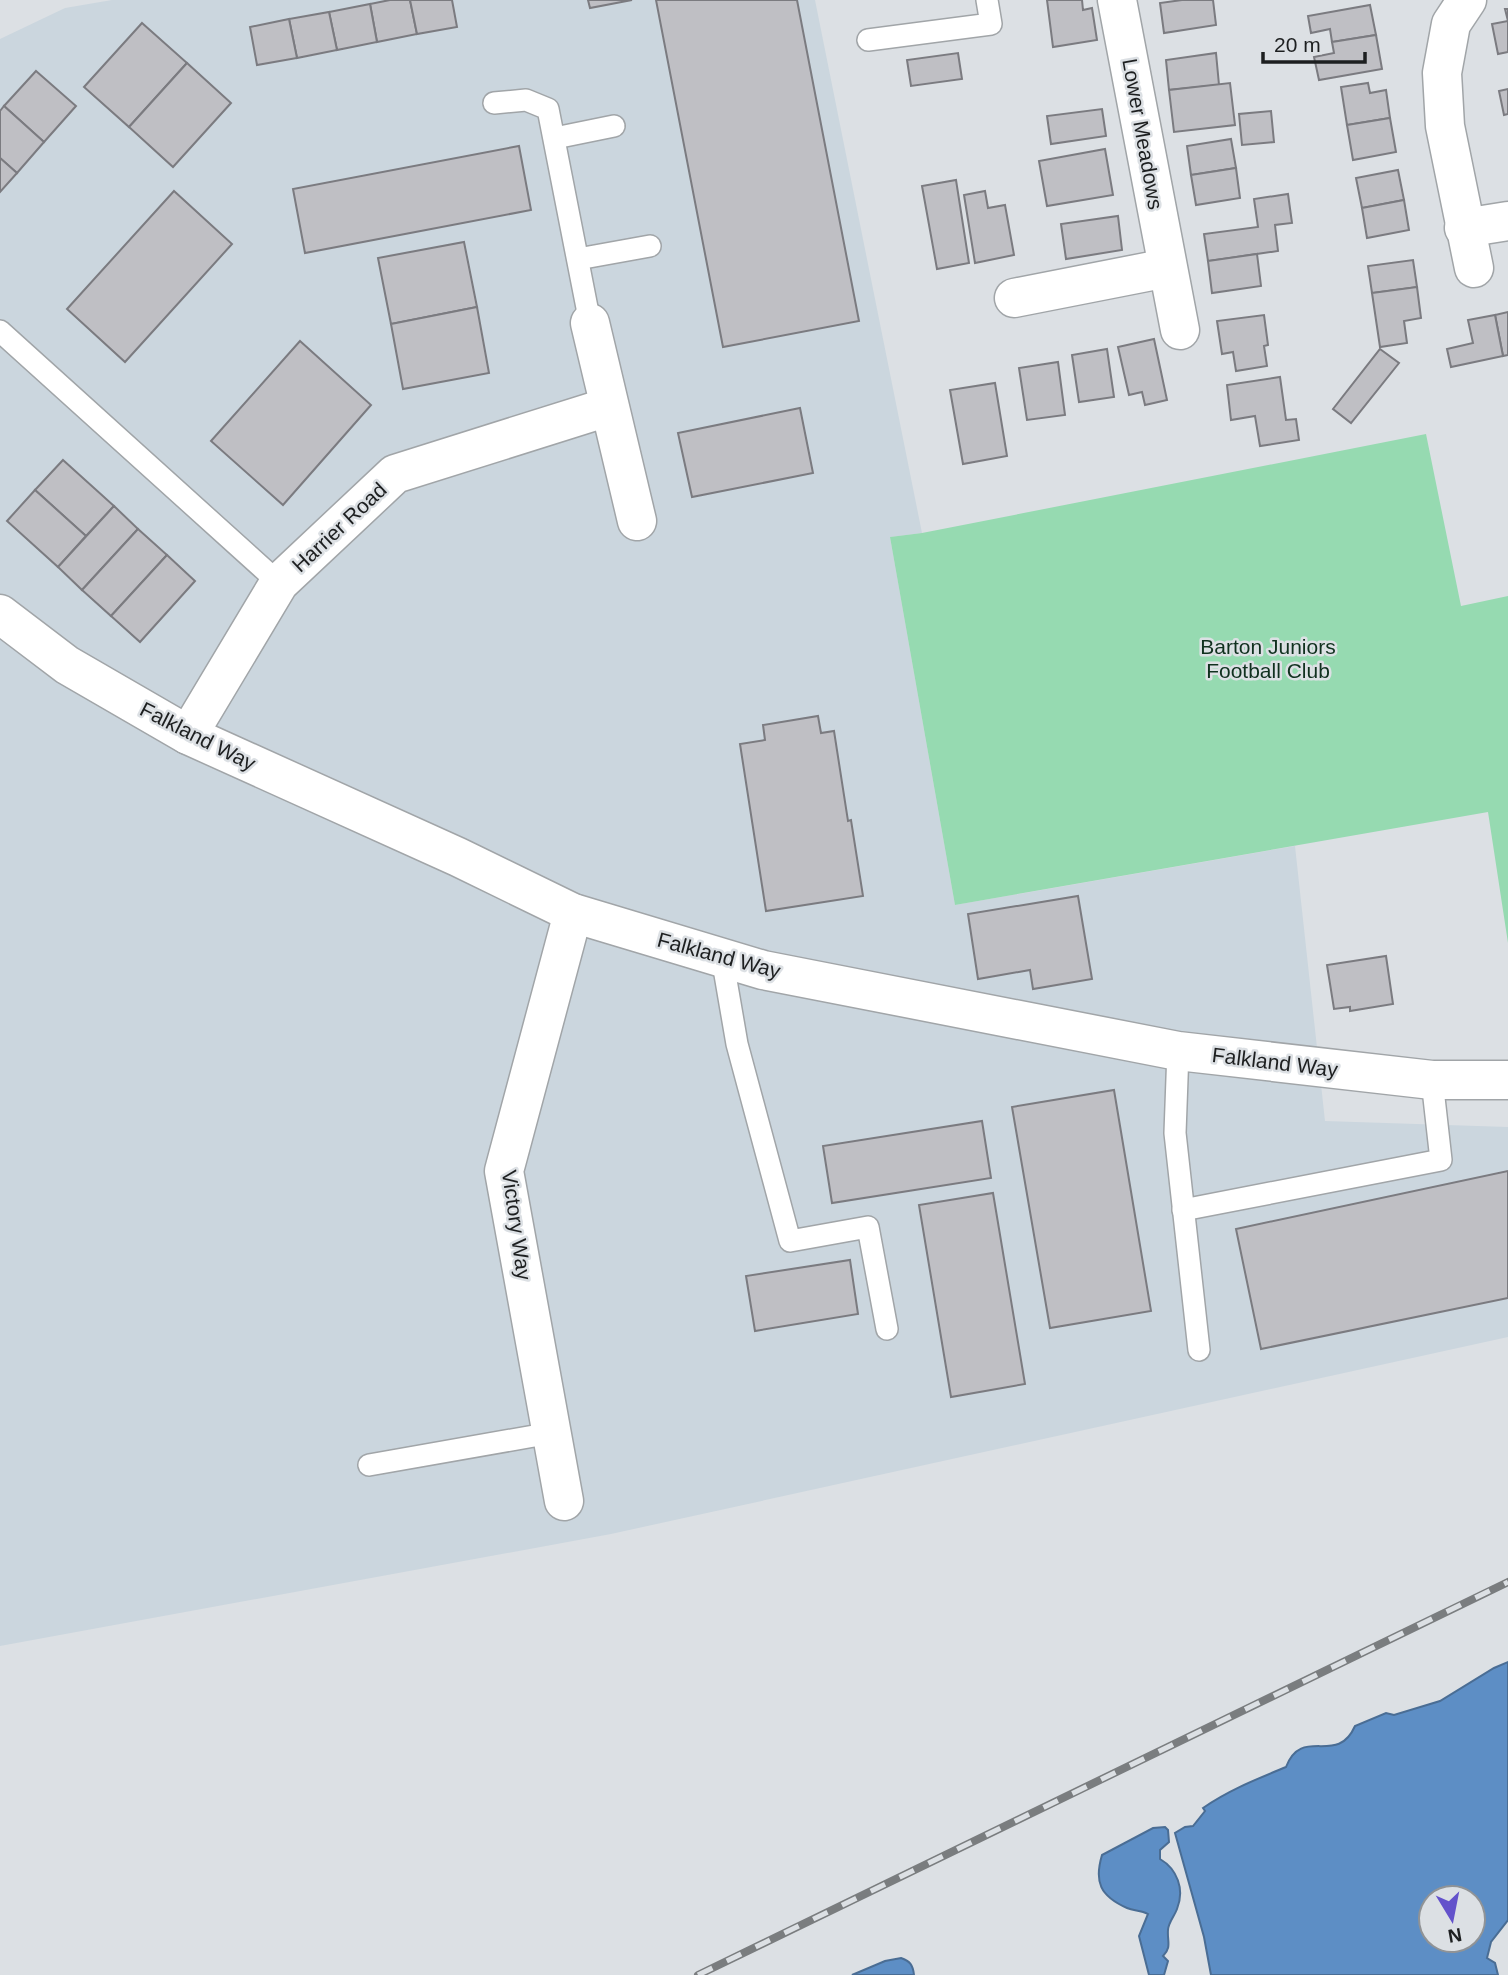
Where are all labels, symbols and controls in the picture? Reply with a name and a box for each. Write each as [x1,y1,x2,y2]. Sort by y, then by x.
scale bar [1263,21,1364,65]
text: 20 m [1274,33,1321,56]
street label: Lower Meadows [1118,57,1168,211]
street label: Harrier Road [287,478,391,576]
park label: Barton Juniors Football Club [1200,635,1336,682]
street label: Falkland Way [136,697,260,775]
street label: Falkland Way [655,928,784,983]
street label: Falkland Way [1211,1043,1340,1081]
street label: Victory Way [498,1169,536,1282]
north arrow [1417,1884,1487,1954]
text: N [1446,1924,1463,1947]

